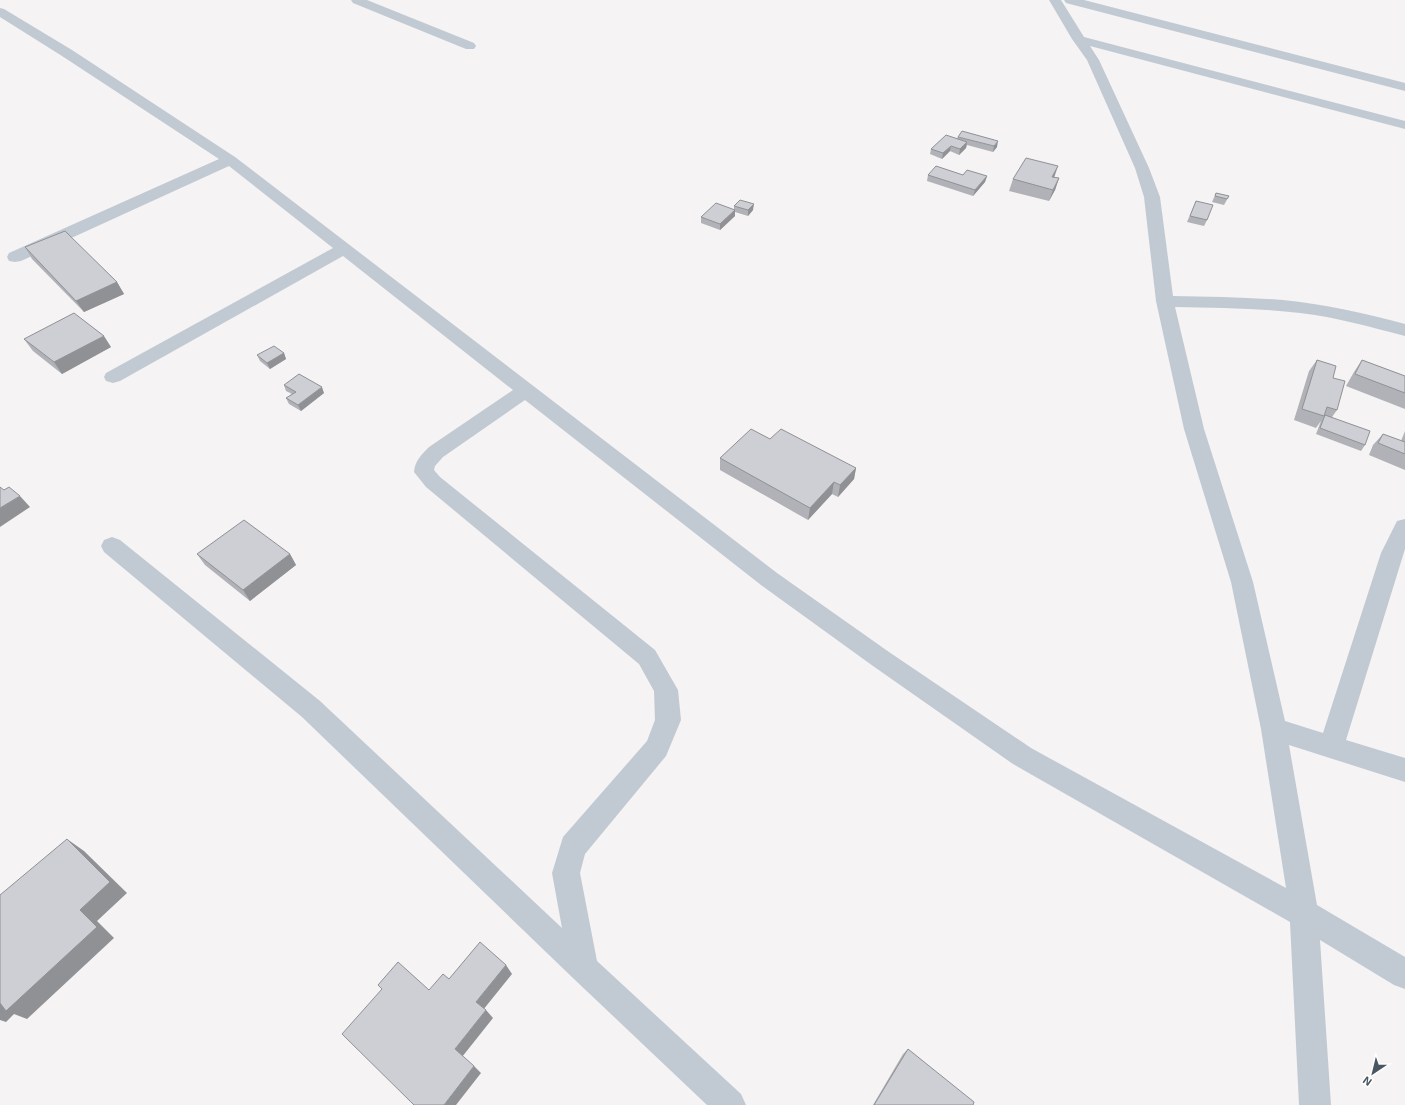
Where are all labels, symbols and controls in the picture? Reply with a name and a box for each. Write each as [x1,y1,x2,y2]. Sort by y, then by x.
north arrow [1353,1053,1393,1093]
text: N [1360,1074,1374,1089]

